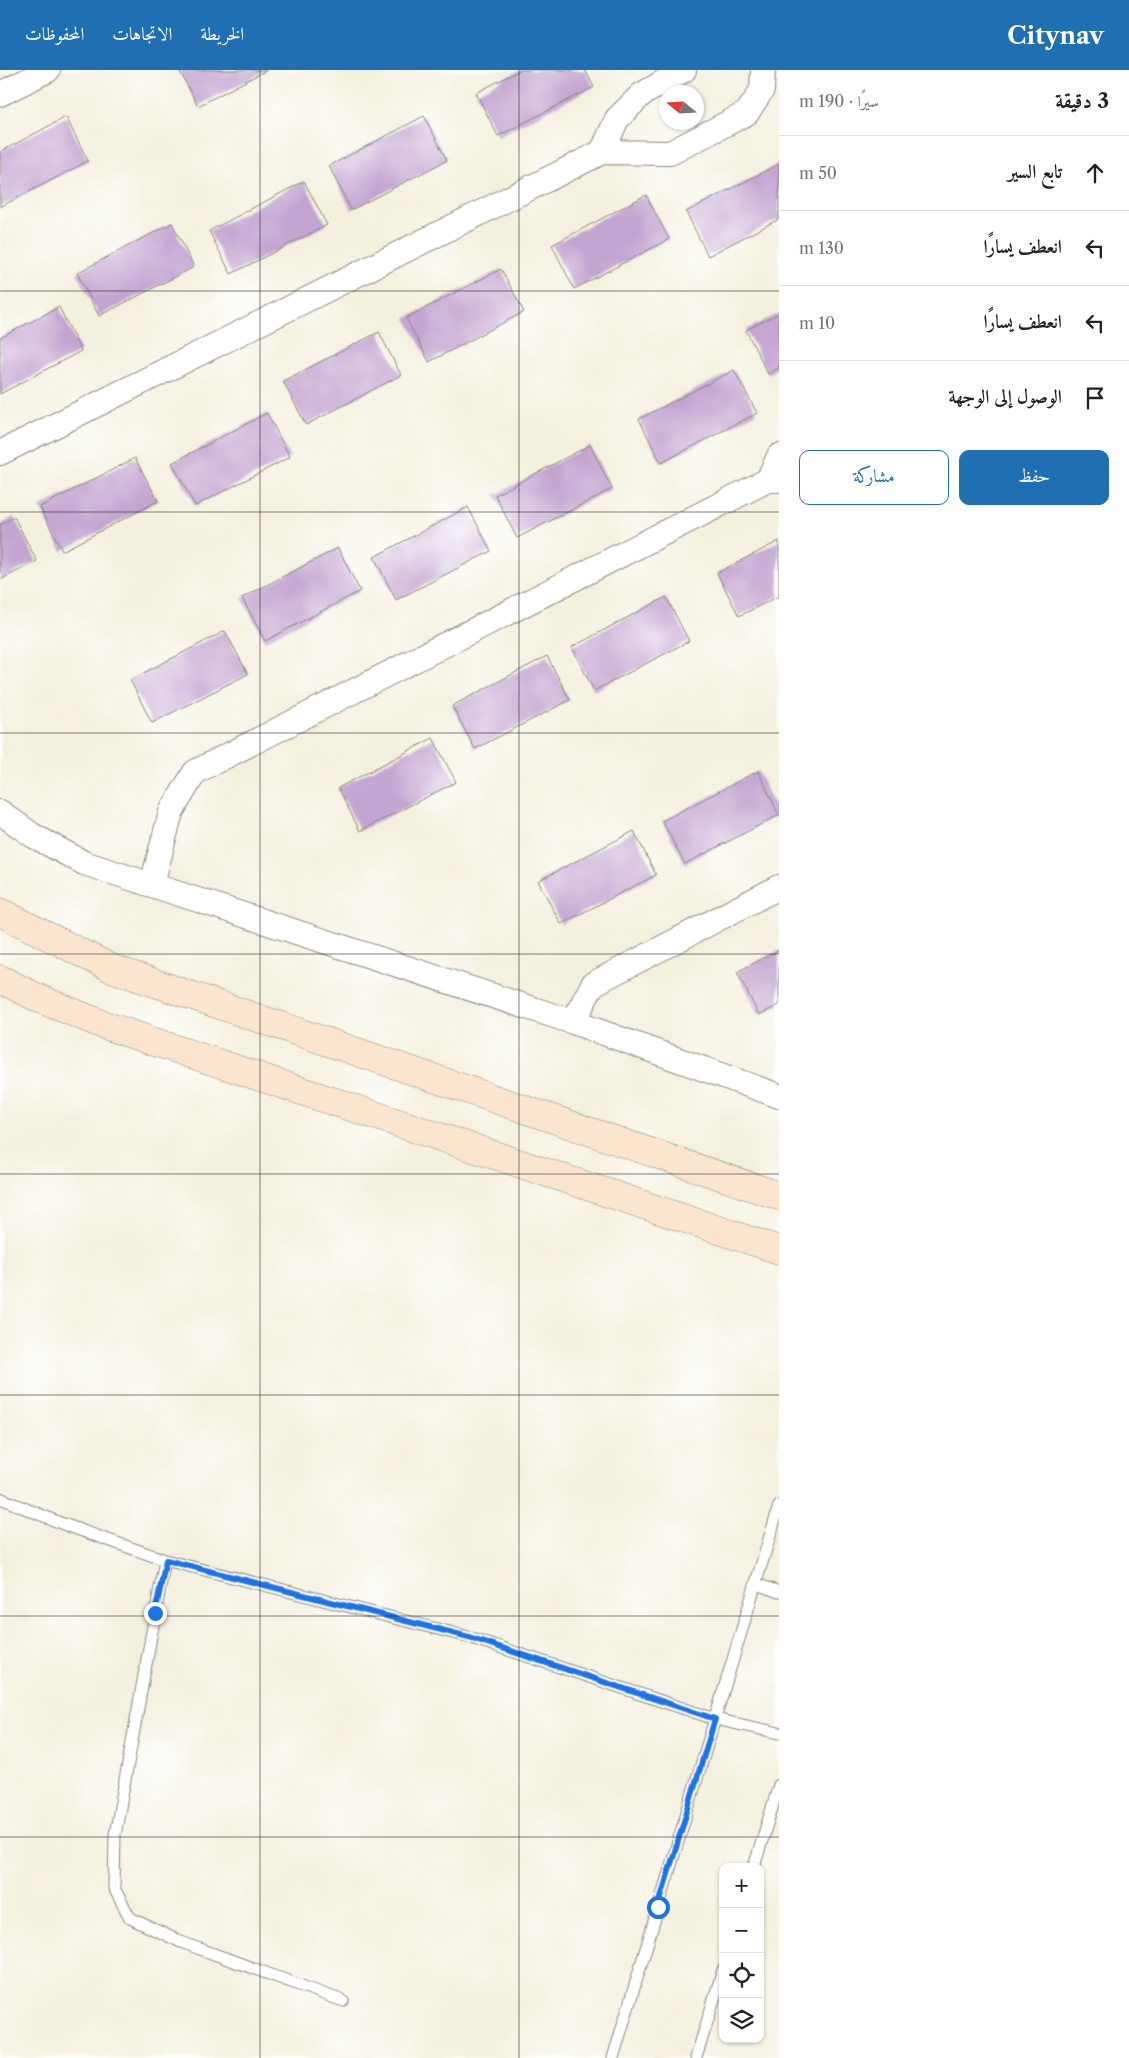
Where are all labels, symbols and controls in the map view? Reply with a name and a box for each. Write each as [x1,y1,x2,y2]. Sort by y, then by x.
text: Citynav [1007,21,1104,50]
text: المحفوظات [25,23,84,45]
text: الاتجاهات [112,23,172,45]
text: الخريطة [200,23,244,45]
north arrow [659,85,704,130]
text: 3 دقيقة [1055,88,1109,113]
text: سيرًا · 190 m [799,91,879,111]
icon: ahead [1081,159,1109,187]
text: تابع السير [1008,160,1062,183]
text: 50 m [799,163,837,183]
icon: left [1081,234,1109,262]
text: انعطف يسارًا [983,235,1062,258]
text: 130 m [799,238,844,258]
icon: left [1081,309,1109,337]
text: انعطف يسارًا [983,310,1062,333]
text: 10 m [799,313,835,333]
icon: arrive [1081,384,1109,412]
text: الوصول إلى الوجهة [948,385,1062,408]
button: مشاركة [799,450,949,505]
button: حفظ [959,450,1109,505]
route end [144,1602,167,1625]
map controls [719,1863,764,2043]
button: + [719,1863,764,1908]
route start [647,1896,670,1919]
button: − [719,1908,764,1953]
button: locate [719,1953,764,1998]
button: layers [719,1998,764,2043]

